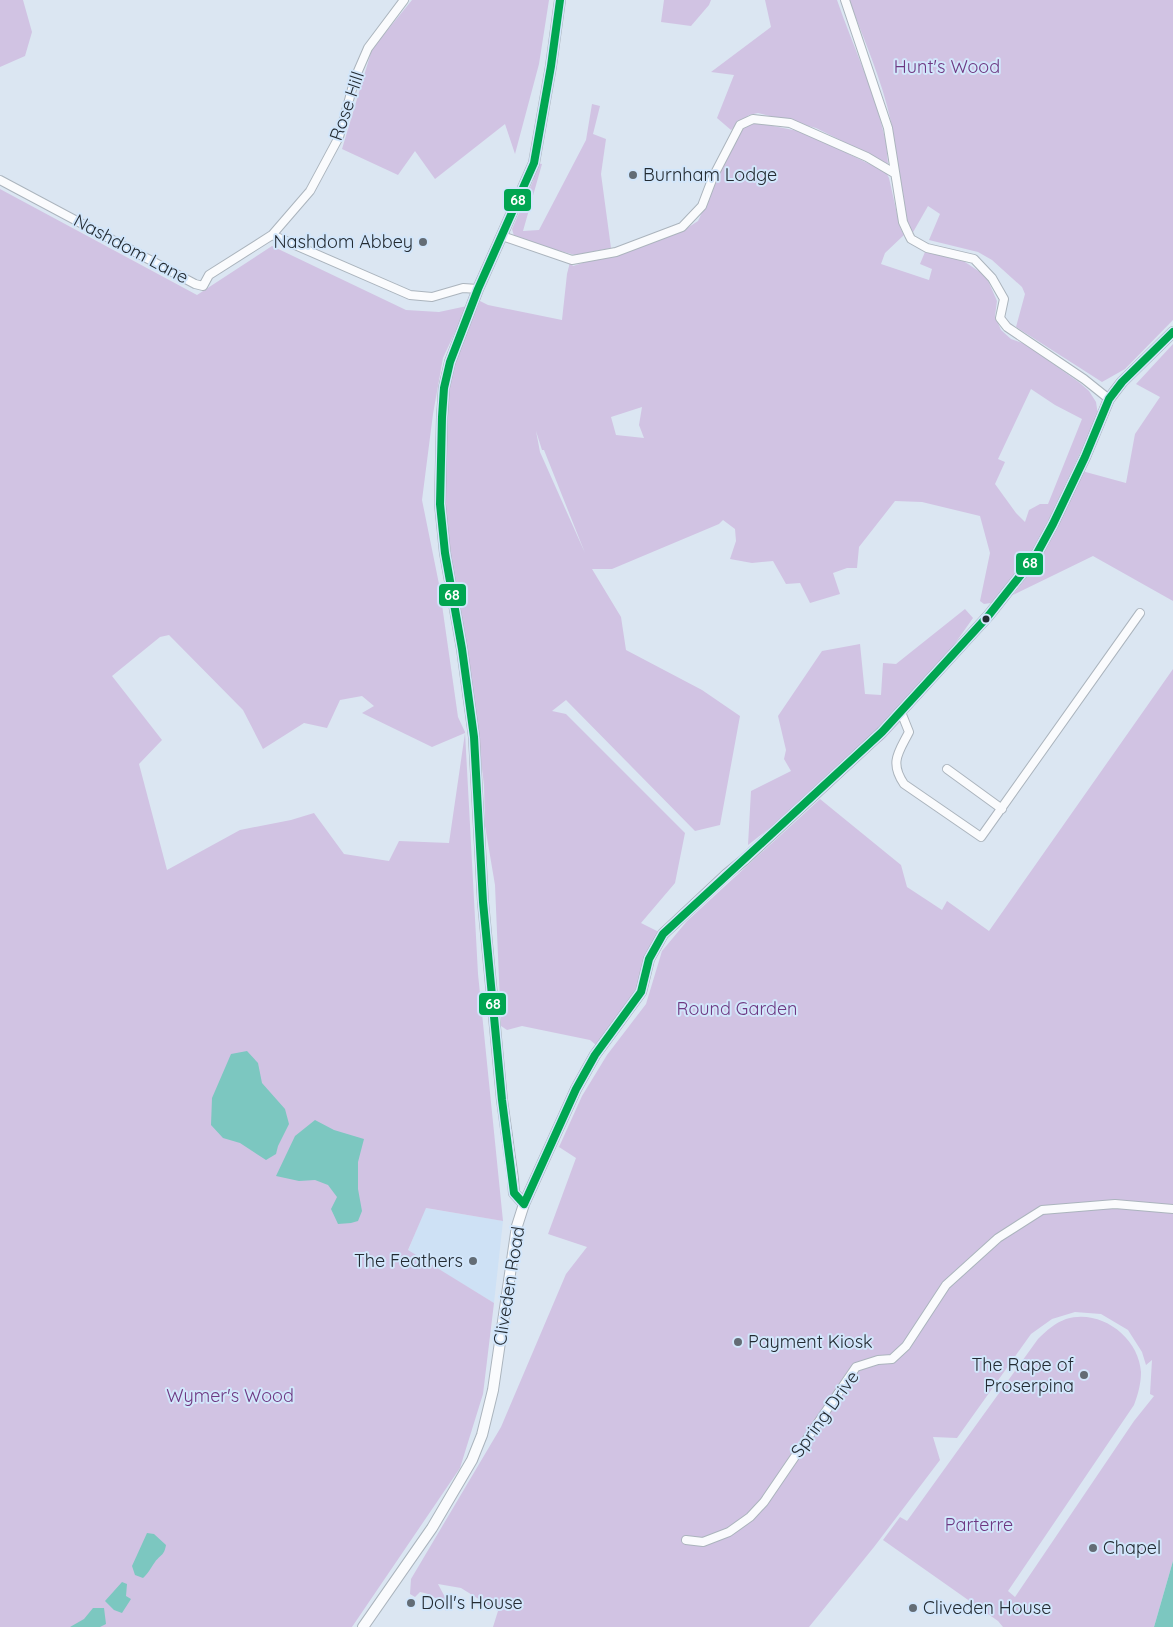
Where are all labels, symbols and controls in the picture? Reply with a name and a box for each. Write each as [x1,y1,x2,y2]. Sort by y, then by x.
park label: Hunt's Wood [894,55,1000,78]
street label: Rose Hill [324,68,369,143]
place label: Burnham Lodge [643,163,777,186]
marker: Burnham Lodge [627,169,639,181]
line badge: 68 [503,188,532,212]
text: 68 [510,191,526,209]
street label: Nashdom Lane [70,209,193,288]
place label: Nashdom Abbey [273,230,413,253]
marker: Nashdom Abbey [417,236,429,248]
line badge: 68 [1015,552,1044,576]
text: 68 [1022,554,1038,572]
line badge: 68 [438,583,467,607]
text: 68 [444,586,460,604]
unlabelled marker [981,614,991,624]
line badge: 68 [478,992,507,1016]
text: 68 [485,995,501,1013]
park label: Round Garden [677,997,798,1020]
street label: Cliveden Road [488,1225,529,1347]
place label: The Feathers [354,1249,463,1272]
marker: The Feathers [467,1255,479,1267]
place label: Payment Kiosk [748,1330,873,1353]
marker: Payment Kiosk [732,1336,744,1348]
place label: The Rape of Proserpina [971,1353,1075,1397]
street label: Spring Drive [785,1366,864,1462]
marker: The Rape of Proserpina [1078,1369,1090,1381]
park label: Wymer's Wood [166,1384,294,1407]
park label: Parterre [945,1513,1013,1536]
place label: Chapel [1103,1536,1161,1559]
marker: Chapel [1087,1542,1099,1554]
place label: Doll's House [421,1591,523,1614]
place label: Cliveden House [923,1596,1051,1619]
marker: Doll's House [405,1597,417,1609]
marker: Cliveden House [907,1602,919,1614]

